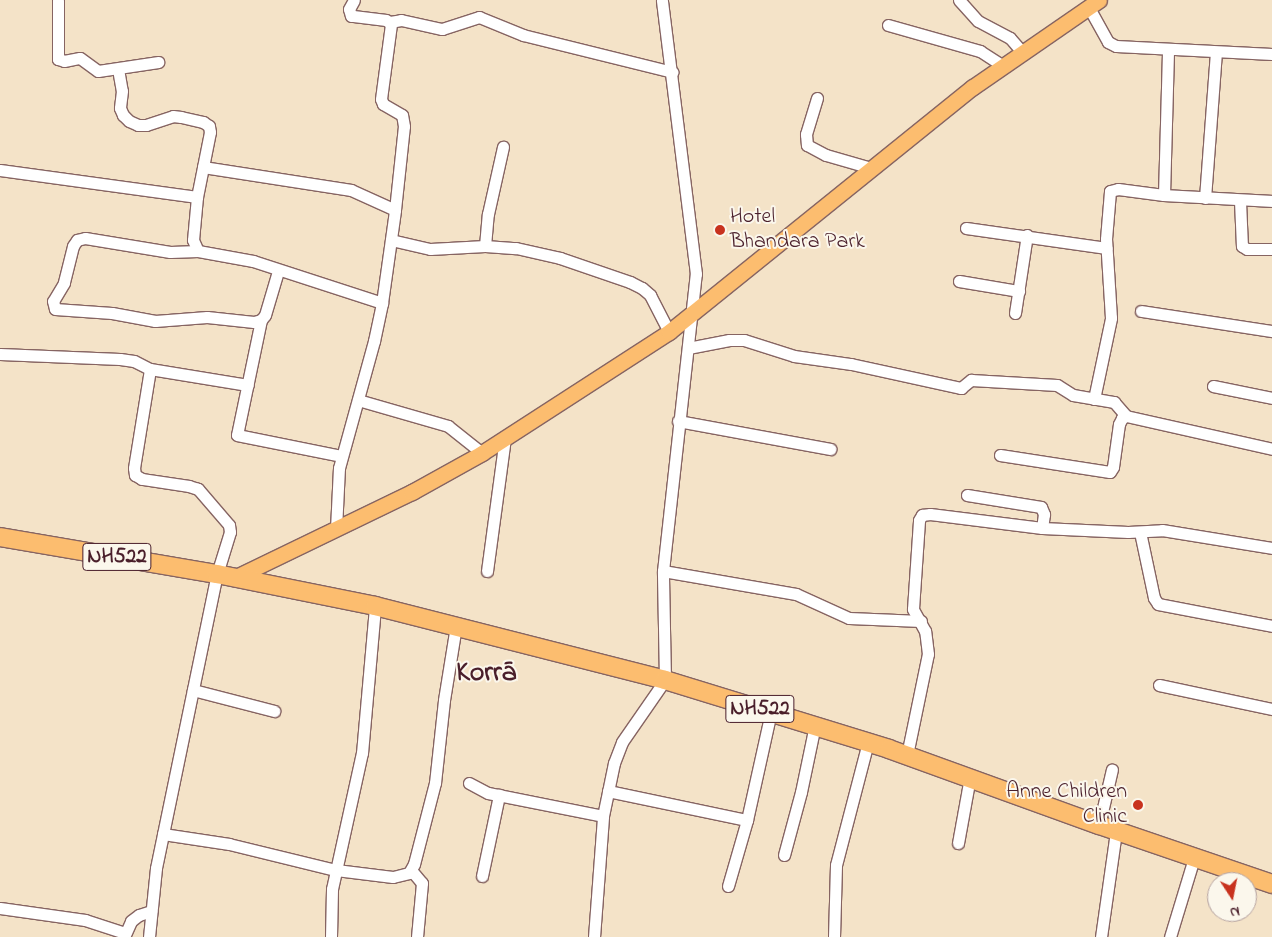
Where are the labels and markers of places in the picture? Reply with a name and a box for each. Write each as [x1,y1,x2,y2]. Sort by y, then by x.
place label: Hotel Bhandara Park [730,204,865,255]
marker: Hotel Bhandara Park [714,224,726,236]
place label: Anne Children Clinic [1006,779,1127,830]
marker: Anne Children Clinic [1131,798,1145,812]

